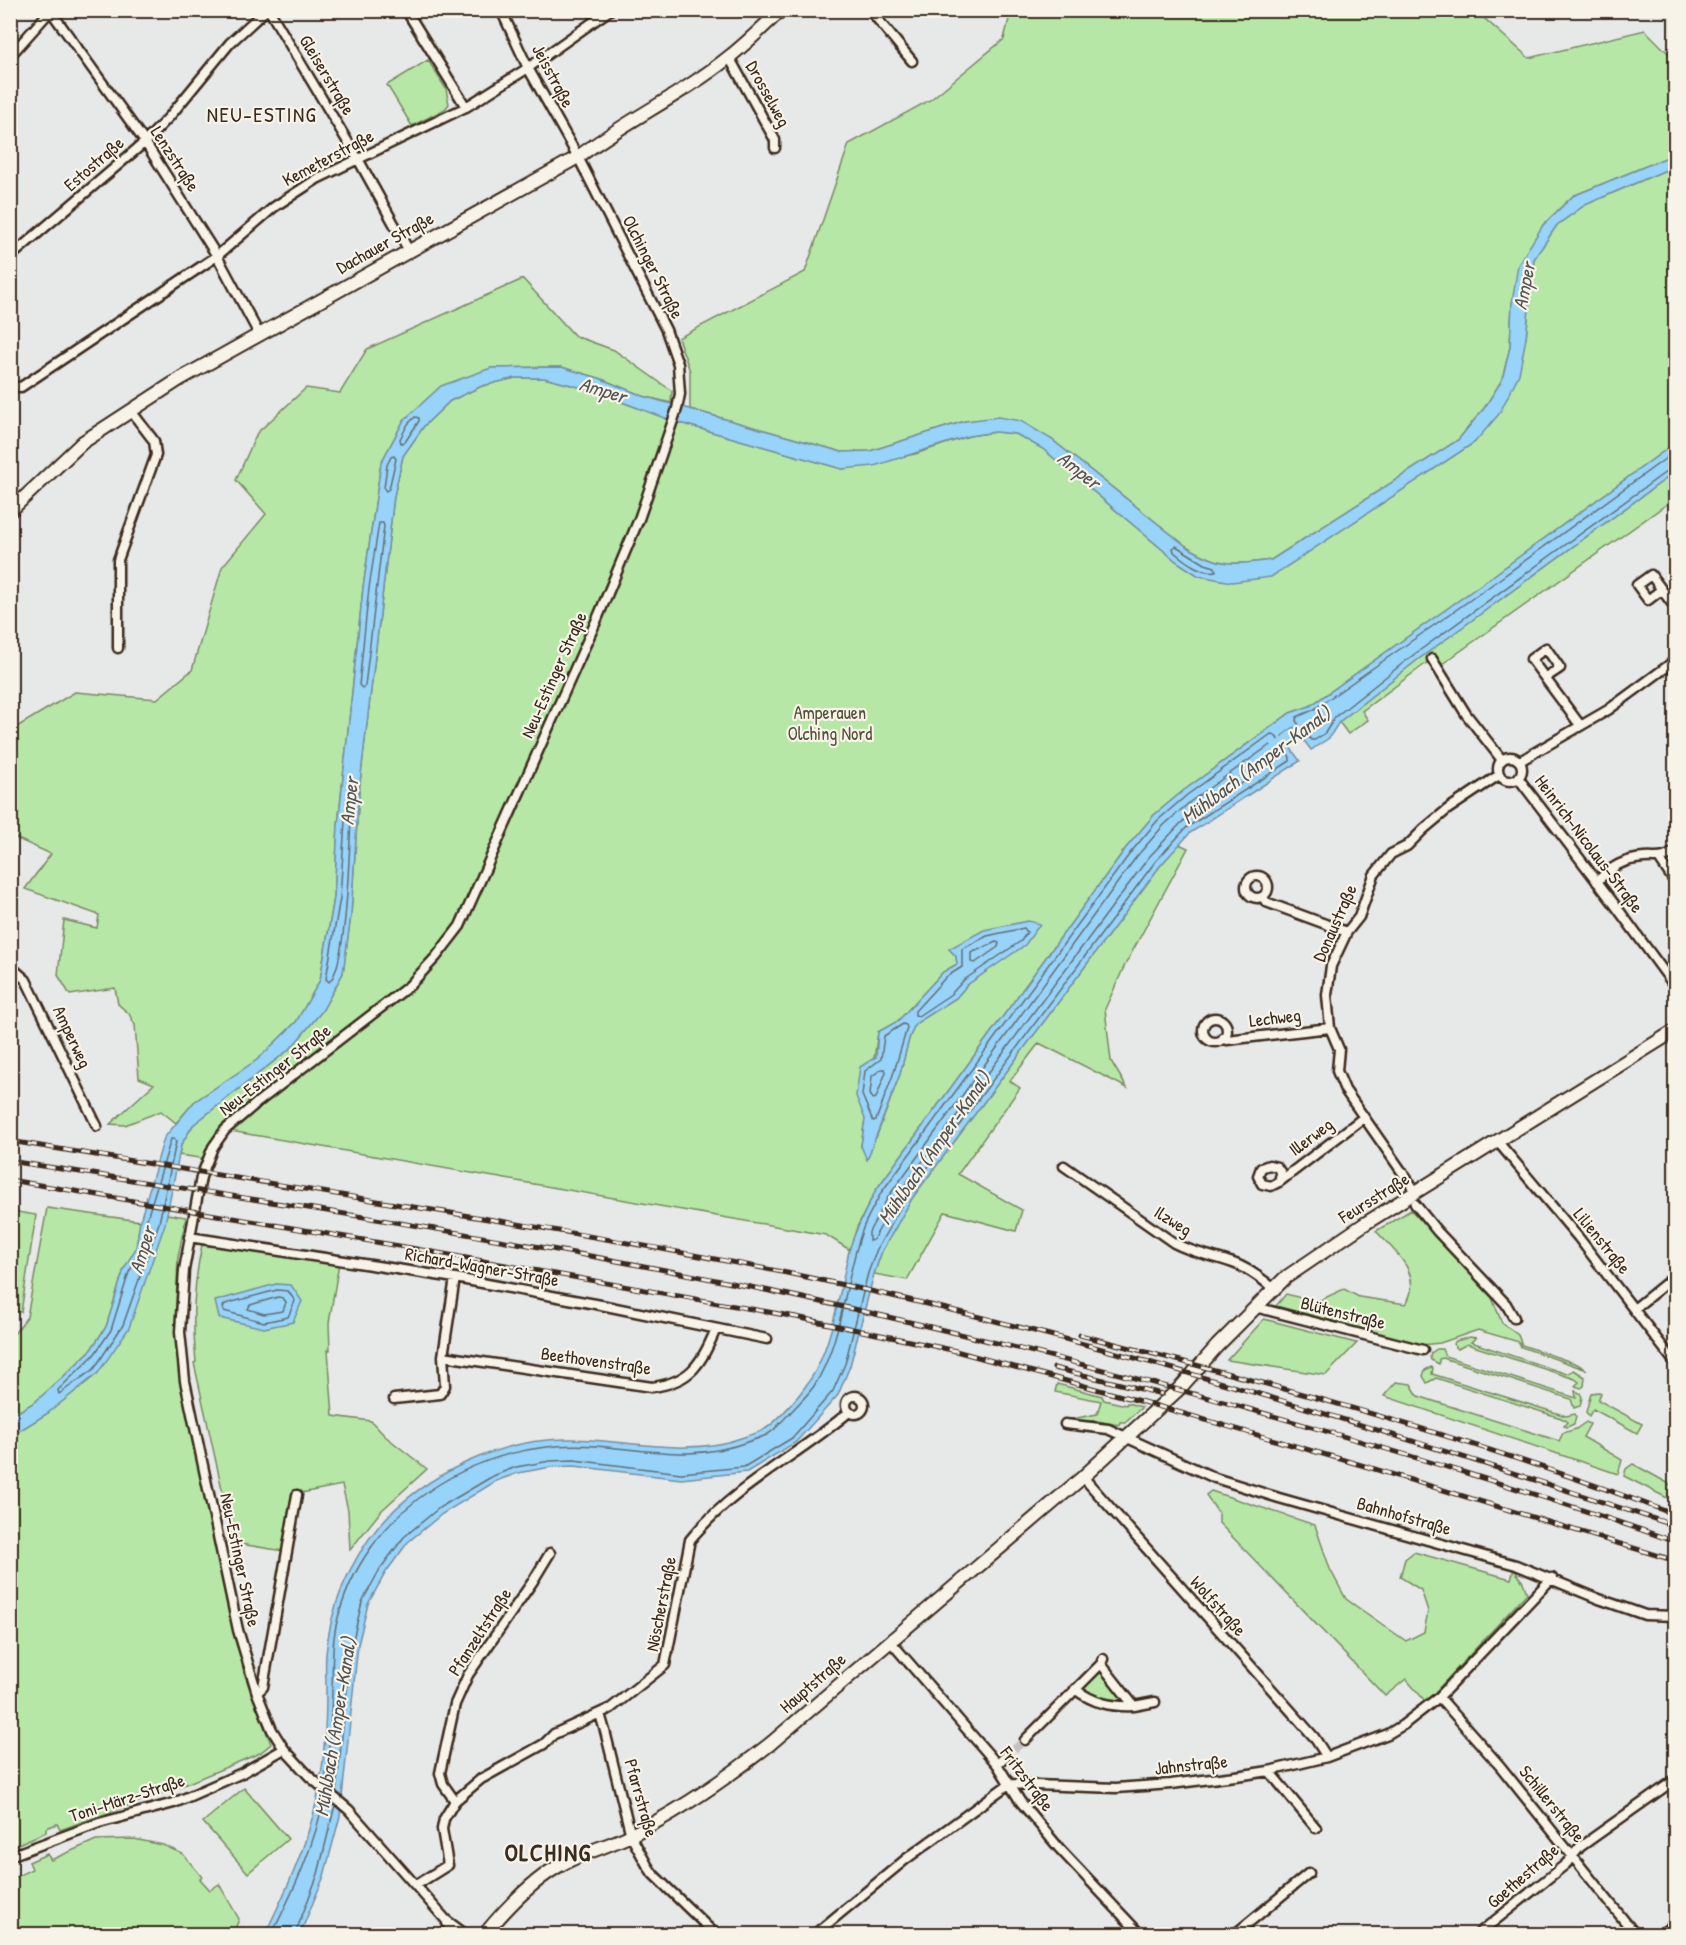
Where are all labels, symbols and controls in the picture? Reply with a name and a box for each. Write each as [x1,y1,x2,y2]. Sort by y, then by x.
street label: Gleiserstraße [294,30,361,120]
street label: Jeisstraße [526,40,581,112]
street label: Drosselweg [740,56,797,131]
district label: NEU-ESTING [207,100,317,129]
street label: Lenzstraße [145,121,206,196]
street label: Kemeterstraße [278,123,378,192]
street label: Estostraße [58,131,129,197]
street label: Dachauer Straße [332,206,438,280]
street label: Olchinger Straße [617,211,690,323]
water label: Amper [1506,258,1543,312]
water label: Amper [576,370,632,411]
water label: Amper [1052,444,1108,497]
street label: Neu-Estinger Straße [515,608,593,742]
water label: Mühlbach (Amper-Kanal) [1175,698,1338,831]
park label: Amperauen Olching Nord [788,700,872,746]
street label: Heinrich-Nicolaus-Straße [1529,770,1650,918]
water label: Amper [333,774,366,826]
street label: Donaustraße [1306,880,1363,965]
street label: Amperweg [47,1001,98,1072]
street label: Lechweg [1248,1002,1302,1033]
street label: Neu-Estinger Straße [213,1018,336,1121]
water label: Mühlbach (Amper-Kanal) [871,1065,998,1230]
street label: Illerweg [1283,1112,1338,1162]
street label: Feursstraße [1333,1166,1414,1230]
street label: Ilzweg [1150,1199,1197,1242]
street label: Lilienstraße [1568,1202,1637,1279]
water label: Amper [122,1221,163,1277]
street label: Richard-Wagner-Straße [403,1241,561,1292]
street label: Blütenstraße [1298,1290,1388,1335]
street label: Beethovenstraße [539,1340,653,1381]
street label: Bahnhofstraße [1354,1490,1454,1541]
street label: Neu-Estinger Straße [214,1491,267,1629]
street label: Nöscherstraße [639,1554,682,1654]
street label: Wolfstraße [1185,1570,1252,1641]
street label: Pfanzeltstraße [442,1583,517,1680]
water label: Mühlbach (Amper-Kanal) [307,1634,363,1818]
street label: Hauptstraße [774,1647,851,1718]
street label: Fritzstraße [994,1740,1060,1816]
street label: Jahnstraße [1153,1748,1229,1781]
street label: Pfarrstraße [618,1756,665,1840]
street label: Schillerstraße [1514,1760,1591,1847]
street label: Toni-März-Straße [66,1767,188,1828]
district label: OLCHING [504,1836,592,1868]
street label: Goethestraße [1481,1837,1564,1914]

